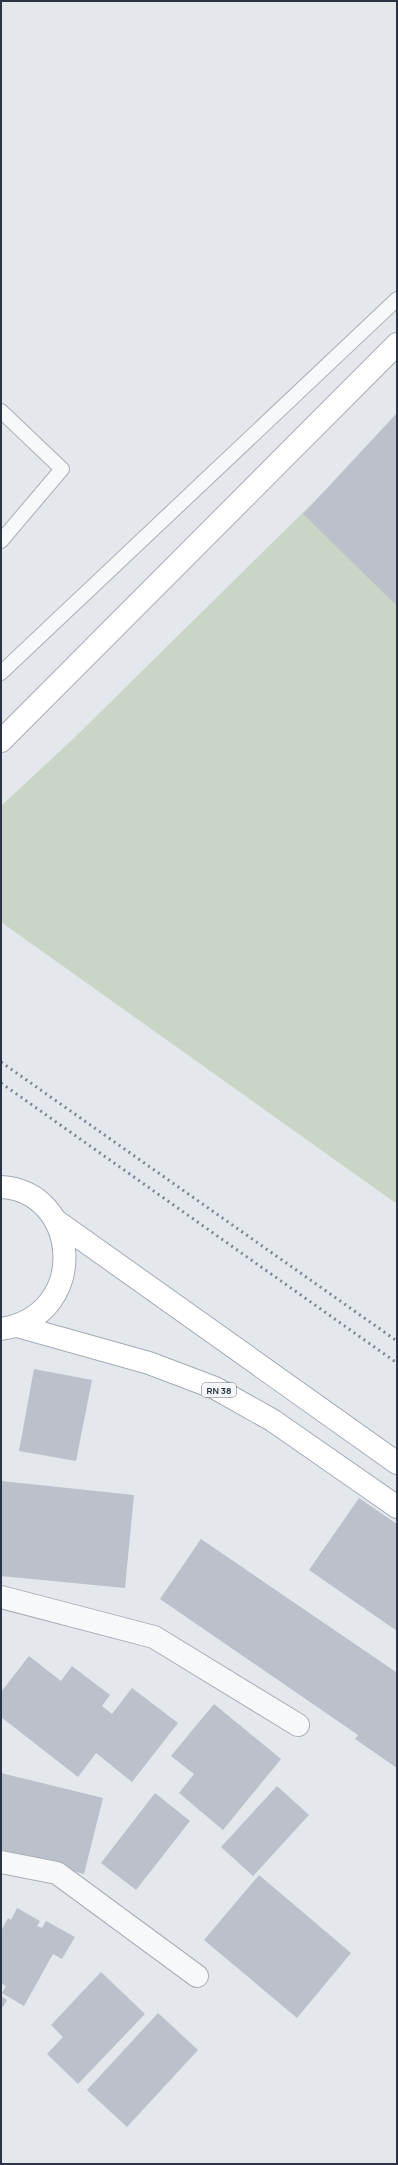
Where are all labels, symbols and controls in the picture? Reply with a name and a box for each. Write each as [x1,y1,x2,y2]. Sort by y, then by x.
road number: RN 38 [202,1383,236,1397]

